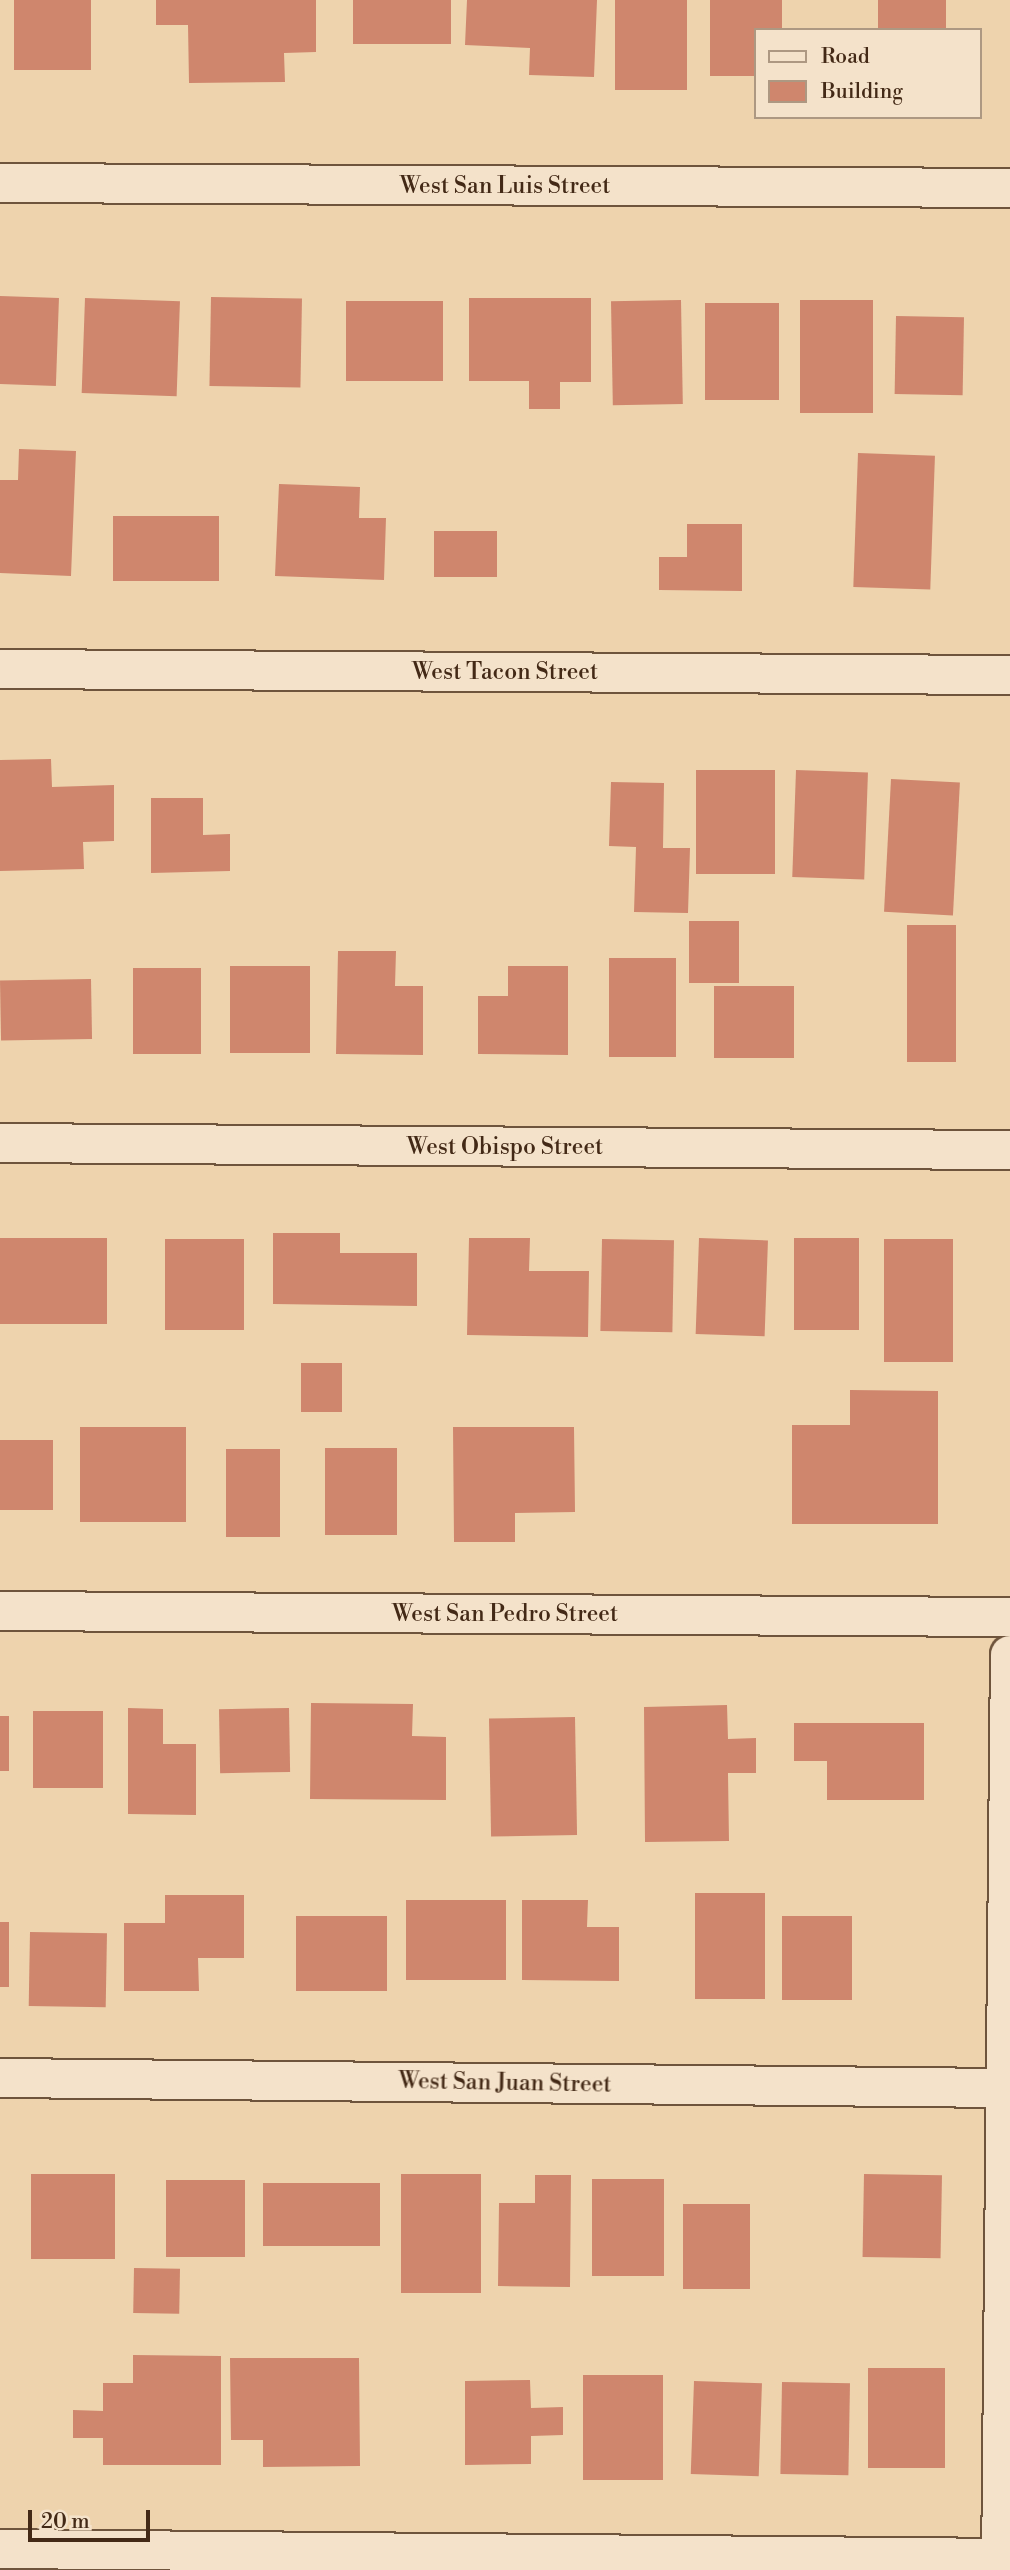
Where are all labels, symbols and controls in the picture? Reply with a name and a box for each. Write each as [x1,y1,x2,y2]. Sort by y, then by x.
legend [754,28,982,119]
text: Road [821,44,870,70]
text: Building [821,79,903,105]
street label: West San Luis Street [400,172,610,200]
street label: West Tacon Street [412,658,598,686]
street label: West Obispo Street [407,1133,603,1161]
street label: West San Pedro Street [392,1600,618,1628]
street label: West San Juan Street [398,2067,612,2099]
scale bar [32,2496,154,2540]
text: 20 m [41,2509,90,2535]

